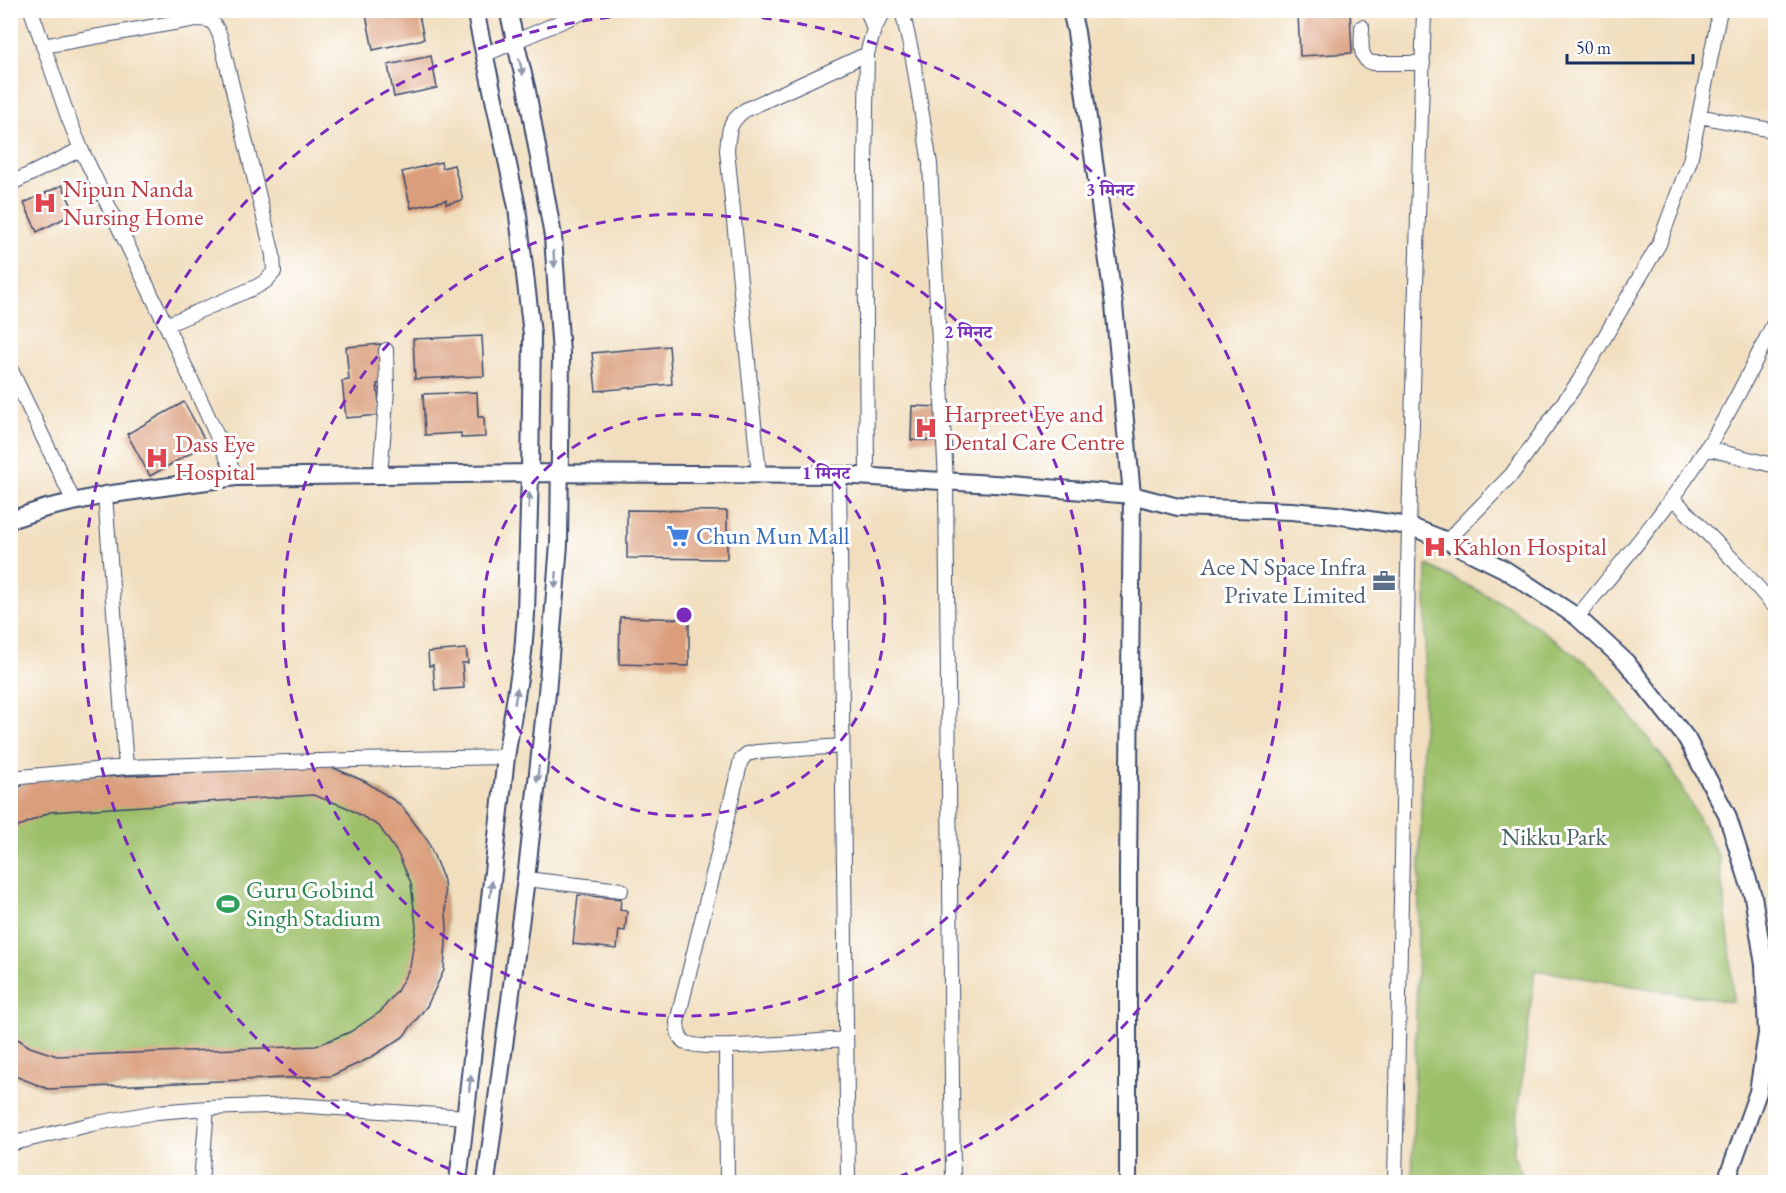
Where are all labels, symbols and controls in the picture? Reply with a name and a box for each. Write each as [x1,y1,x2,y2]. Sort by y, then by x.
scale bar [1567,27,1693,65]
text: 50 m [1576,36,1611,59]
one-way arrow [517,58,526,77]
place label: Nipun Nanda Nursing Home [63,173,204,232]
text: 3 मिनट [1086,178,1135,201]
hospital icon: Nipun Nanda Nursing Home [32,190,58,216]
one-way arrow [550,250,559,269]
text: 2 मिनट [944,320,993,343]
place label: Harpreet Eye and Dental Care Centre [944,398,1125,457]
hospital icon: Harpreet Eye and Dental Care Centre [913,415,939,441]
place label: Dass Eye Hospital [175,428,256,487]
hospital icon: Dass Eye Hospital [144,445,170,471]
text: 1 मिनट [802,461,851,484]
one-way arrow [525,492,534,511]
place label: Chun Mun Mall [696,520,850,551]
supermarket icon: Chun Mun Mall [665,523,691,549]
place label: Kahlon Hospital [1453,531,1607,562]
hospital icon: Kahlon Hospital [1422,534,1448,560]
place label: Ace N Space Infra Private Limited [1199,551,1367,610]
office icon: Ace N Space Infra Private Limited [1371,568,1397,594]
one-way arrow [551,571,561,590]
centre of rings [674,605,694,625]
one-way arrow [512,686,521,705]
one-way arrow [533,765,543,784]
park label: Nikku Park [1501,821,1608,852]
place label: Guru Gobind Singh Stadium [246,874,381,933]
one-way arrow [487,879,496,898]
sports icon: Guru Gobind Singh Stadium [215,891,241,917]
one-way arrow [465,1073,475,1092]

